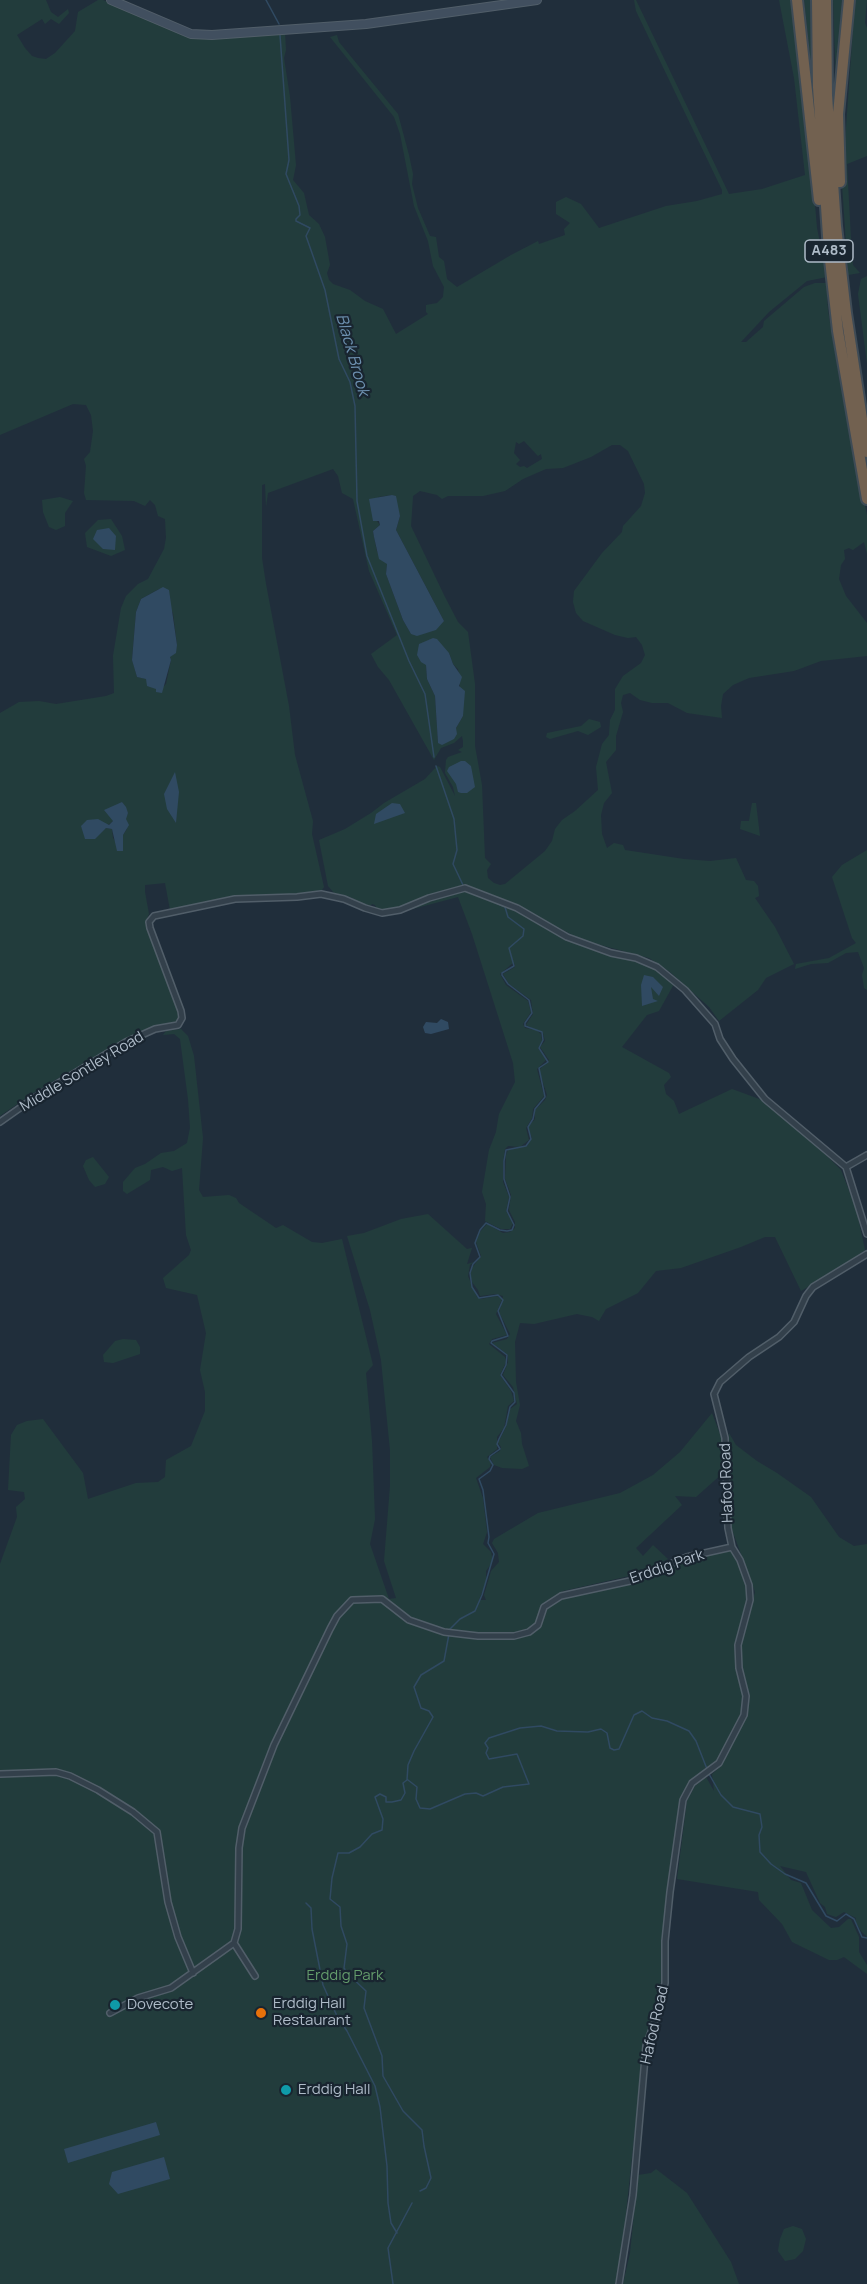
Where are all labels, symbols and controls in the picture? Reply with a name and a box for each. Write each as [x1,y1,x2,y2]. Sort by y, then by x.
road number: A483 [805,240,853,262]
water label: Black Brook [331,312,373,398]
street label: Middle Sontley Road [17,1028,147,1116]
street label: Hafod Road [717,1443,737,1523]
street label: Erddig Park [628,1546,706,1588]
park label: Erddig Park [307,1967,383,1985]
street label: Hafod Road [637,1984,673,2066]
place label: Erddig Hall Restaurant [273,1995,351,2030]
place label: Dovecote [127,1996,193,2014]
marker: Dovecote [108,1998,122,2012]
marker: Erddig Hall Restaurant [254,2006,268,2020]
place label: Erddig Hall [298,2081,371,2099]
marker: Erddig Hall [279,2083,293,2097]

